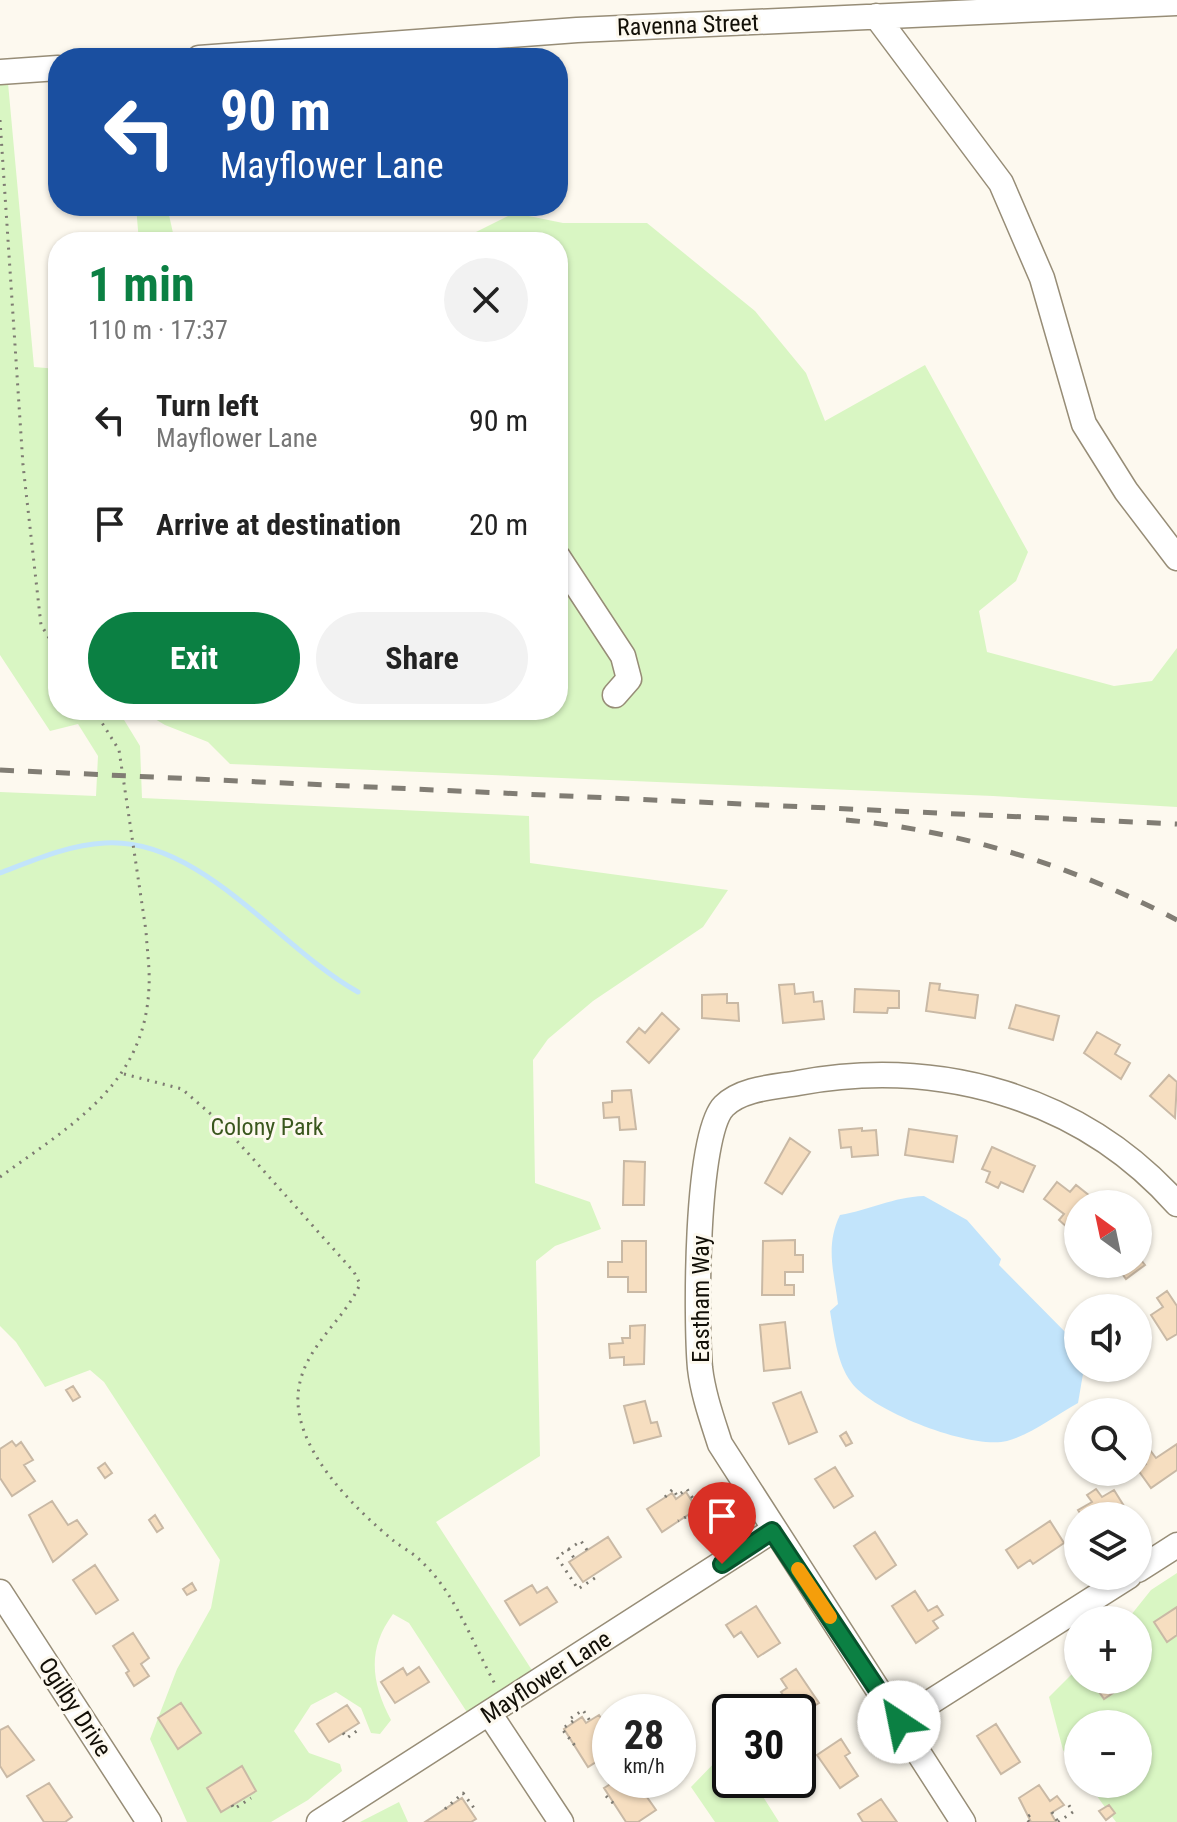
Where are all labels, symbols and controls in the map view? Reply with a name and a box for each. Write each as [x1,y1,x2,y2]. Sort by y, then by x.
street label: Ravenna Street [617,9,759,41]
text: 90 m [220,78,331,144]
icon: left [88,80,192,184]
text: Mayflower Lane [220,145,444,187]
text: 1 min [88,256,195,313]
button: close [444,258,528,342]
text: 110 m · 17:37 [88,315,228,345]
text: Turn left [156,388,259,423]
icon: left [88,398,132,442]
text: 90 m [469,403,528,438]
text: Mayflower Lane [156,423,317,453]
icon: arrive [88,502,132,546]
text: Arrive at destination [156,507,401,542]
text: 20 m [469,507,528,542]
button: Exit [88,612,300,704]
button: Share [316,612,528,704]
park label: Colony Park [210,1113,324,1141]
north arrow [1064,1190,1152,1278]
map controls [1064,1190,1152,1798]
street label: Eastham Way [687,1235,715,1363]
button: sound [1064,1294,1152,1382]
button: search [1064,1398,1152,1486]
pin [688,1482,756,1564]
icon: arrive [700,1494,744,1538]
button: layers [1064,1502,1152,1590]
button: + [1064,1606,1152,1694]
street label: Mayflower Lane [476,1625,616,1729]
street label: Ogilby Drive [33,1652,117,1762]
position arrow [857,1680,941,1764]
speed limit sign: 30 [712,1694,816,1798]
button: − [1064,1710,1152,1798]
text: 28 [624,1712,664,1759]
text: km/h [623,1754,665,1778]

